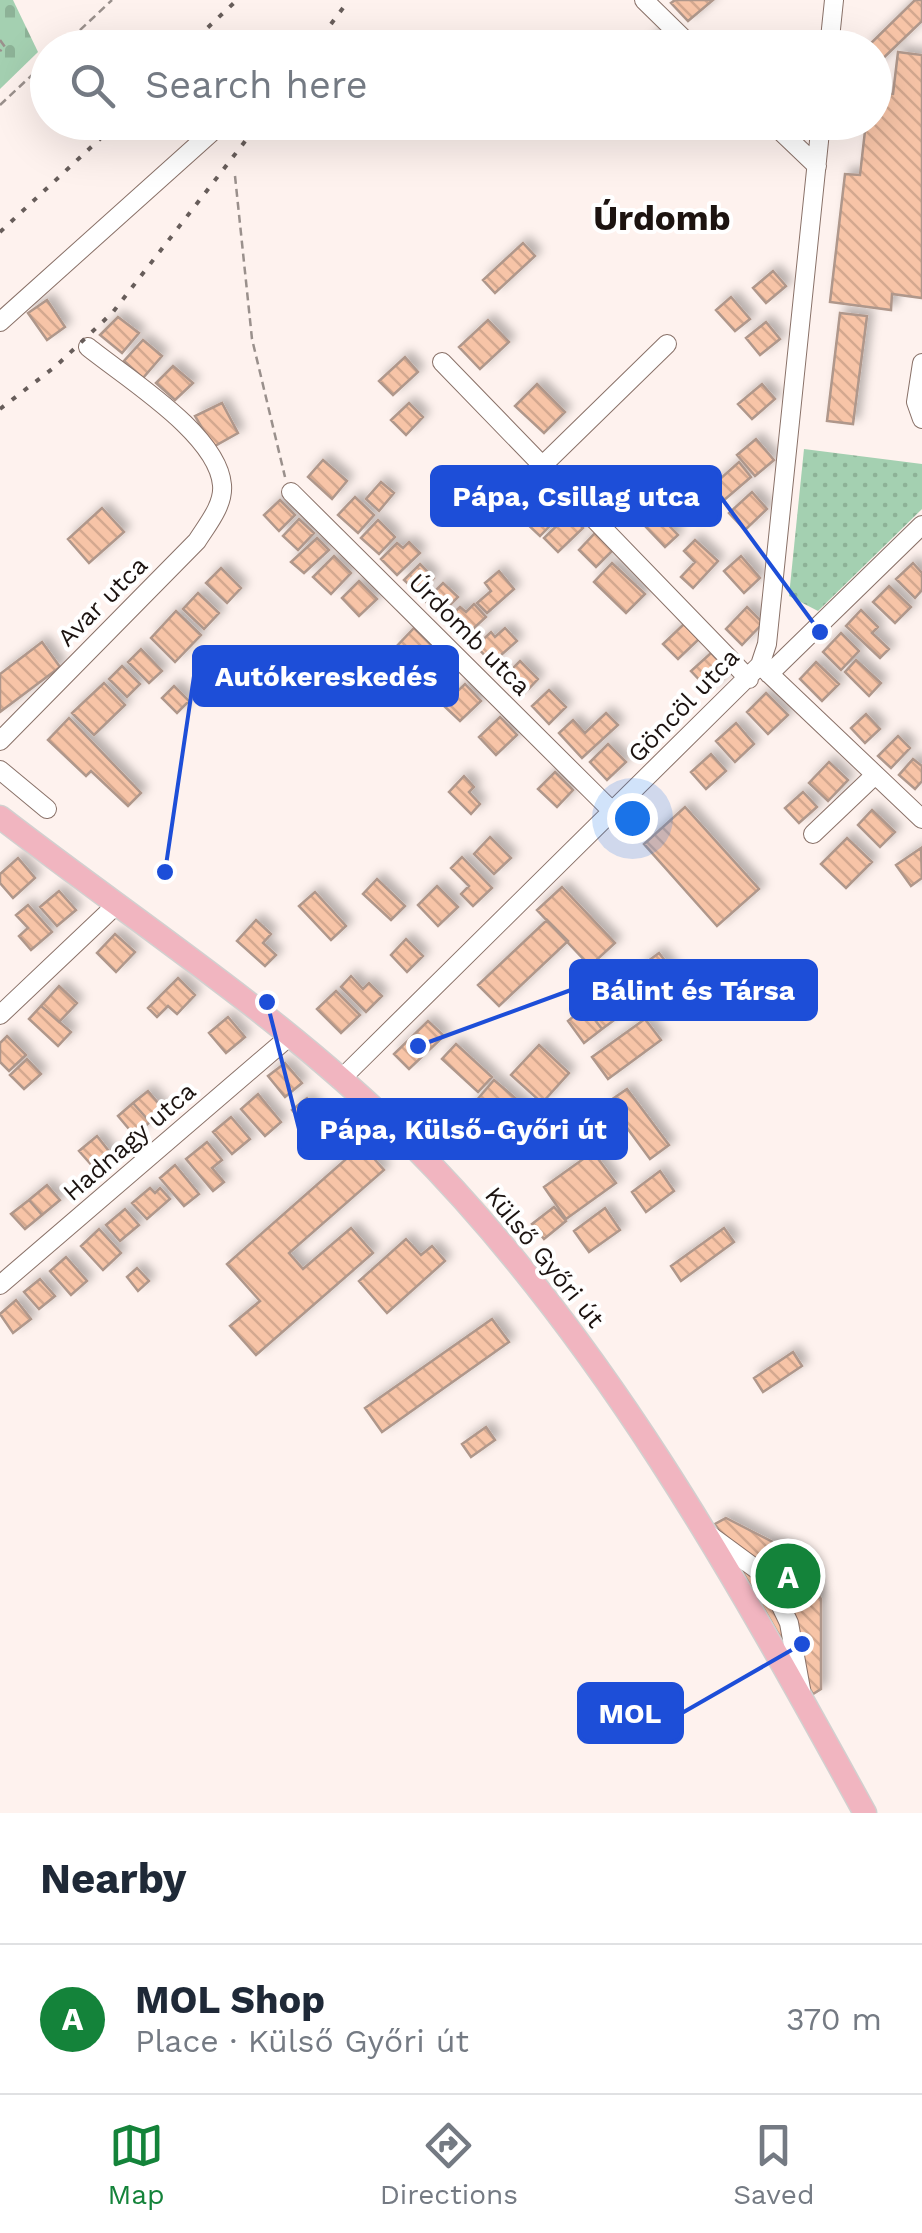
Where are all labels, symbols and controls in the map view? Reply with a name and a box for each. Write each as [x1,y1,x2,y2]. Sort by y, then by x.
search box [30,30,892,140]
icon: search [65,58,120,113]
text: Search here [145,63,368,107]
district label: Úrdomb [593,197,731,239]
callout: Pápa, Csillag utca [432,467,720,525]
text: Pápa, Csillag utca [452,480,701,513]
street label: Avar utca [52,551,153,652]
street label: Úrdomb utca [403,567,537,701]
street label: Göncöl utca [622,642,745,768]
callout: Autókereskedés [194,647,457,705]
text: Autókereskedés [215,660,437,693]
your location [607,793,658,844]
callout: Bálint és Társa [571,961,816,1019]
text: Bálint és Társa [591,974,796,1007]
street label: Hadnagy utca [57,1076,201,1207]
callout: Pápa, Külső-Győri út [299,1100,626,1158]
text: Pápa, Külső-Győri út [319,1113,607,1146]
street label: Külső Győri út [479,1181,611,1334]
pin: A [756,1538,820,1614]
callout: MOL [579,1684,682,1742]
text: MOL [599,1697,662,1730]
text: Nearby [40,1854,187,1903]
text: MOL Shop [135,1978,325,2022]
text: A [62,2000,83,2038]
text: 370 m [786,2000,882,2038]
text: Place · Külső Győri út [135,2022,469,2060]
tab: Map [108,2118,165,2211]
tab: Directions [380,2118,518,2211]
tab: Saved [733,2118,814,2211]

